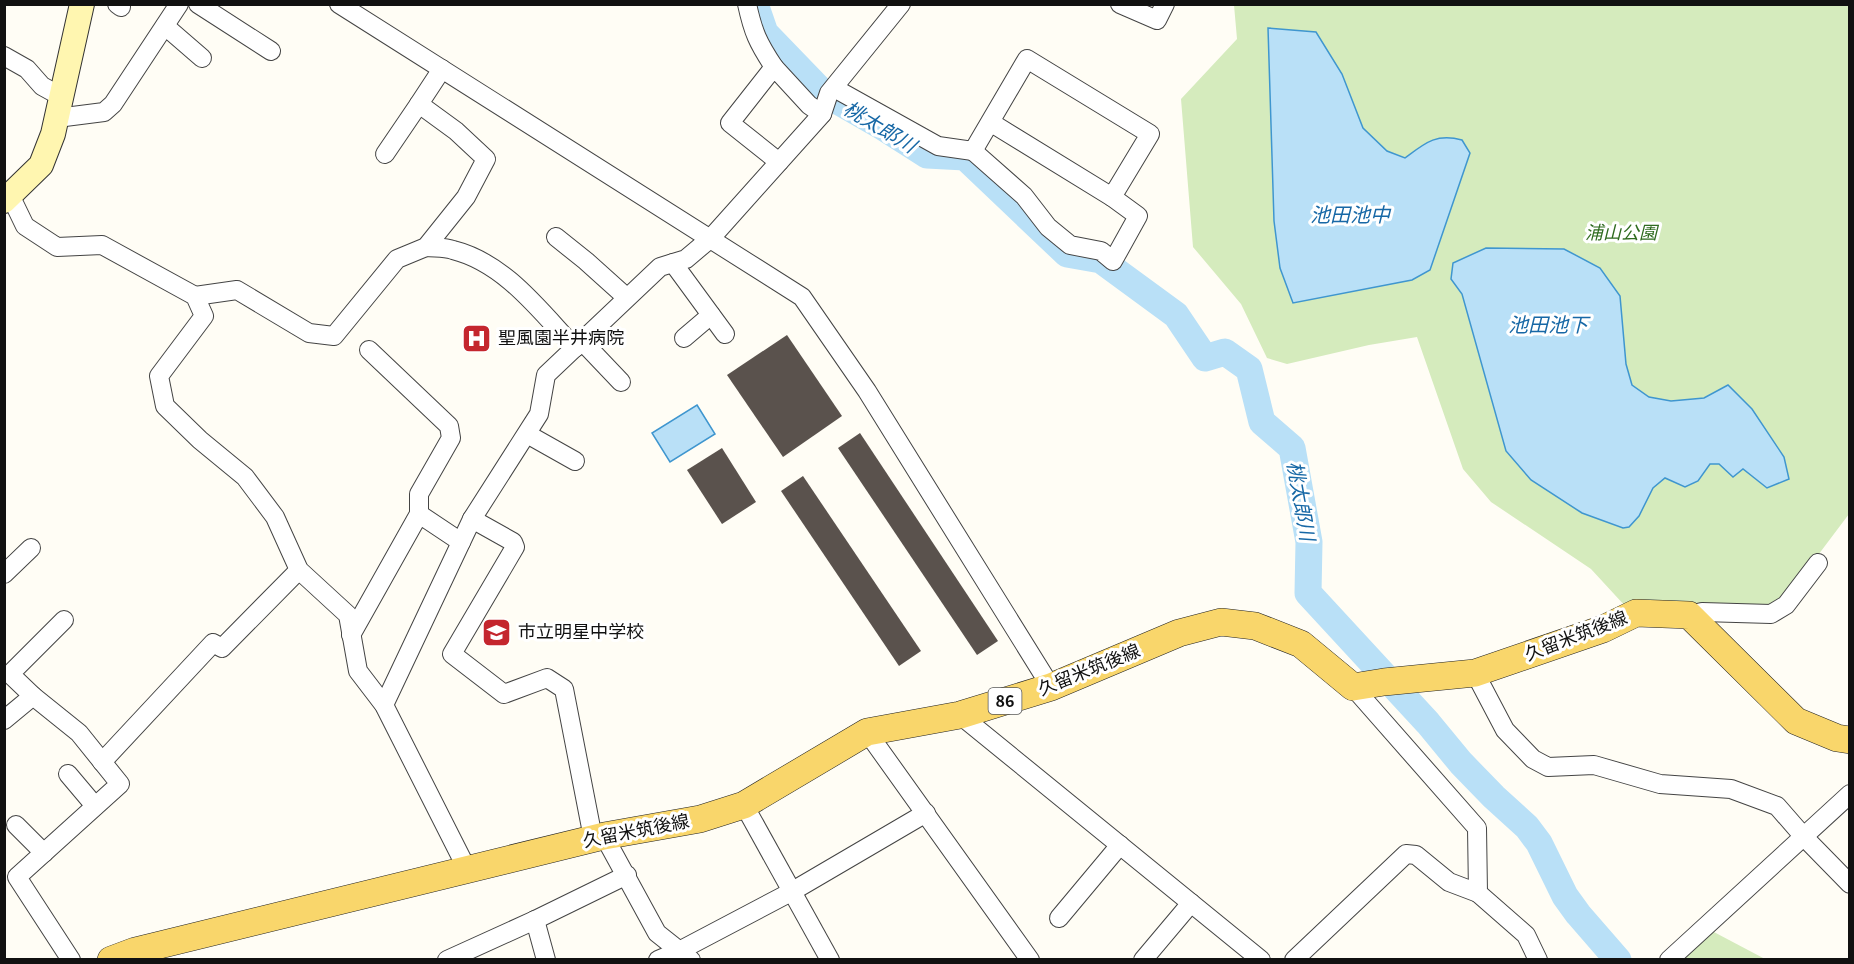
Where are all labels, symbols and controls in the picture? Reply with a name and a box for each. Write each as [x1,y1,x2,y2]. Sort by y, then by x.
water label: 桃太郎川 [839,93,924,160]
water label: 池田池中 [1310,199,1392,228]
park label: 浦山公園 [1585,218,1660,244]
water label: 池田池下 [1508,309,1591,338]
hospital icon: 聖風園半井病院 [461,322,493,354]
place label: 聖風園半井病院 [498,323,624,349]
water label: 桃太郎川 [1281,459,1324,545]
street label: 久留米筑後線 [1520,603,1630,666]
school or university icon: 市立明星中学校 [481,616,513,648]
place label: 市立明星中学校 [518,617,644,643]
street label: 久留米筑後線 [1033,636,1143,700]
road number: 86 [988,688,1022,714]
street label: 久留米筑後線 [580,806,691,852]

